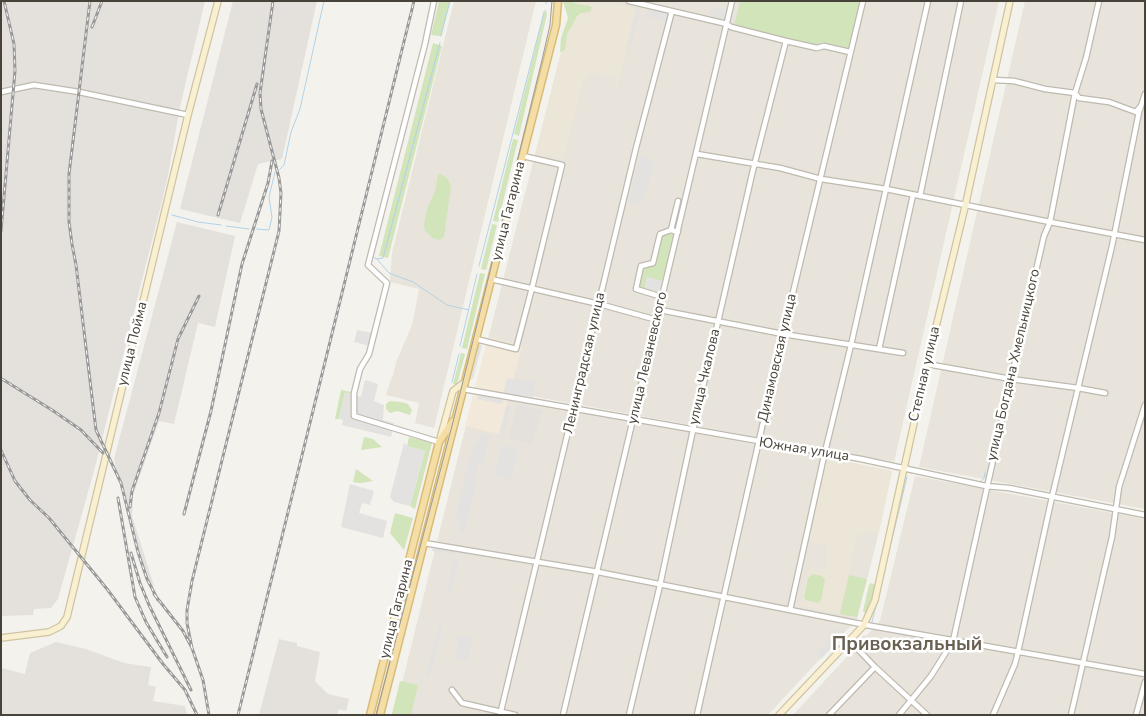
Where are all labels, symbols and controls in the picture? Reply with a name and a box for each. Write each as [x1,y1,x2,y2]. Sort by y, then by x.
street label: улица Гагарина [489,160,529,262]
street label: улица Богдана Хмельницкого [984,267,1044,463]
street label: улица Леваневского [625,290,671,426]
street label: Ленинградская улица [561,291,609,435]
street label: Динамовская улица [755,292,801,424]
street label: улица Пойма [114,300,152,388]
street label: Степная улица [906,325,944,423]
street label: улица Чкалова [686,327,724,427]
street label: Южная улица [758,435,850,465]
street label: улица Гагарина [377,558,417,660]
district label: Привокзальный [832,634,982,656]

